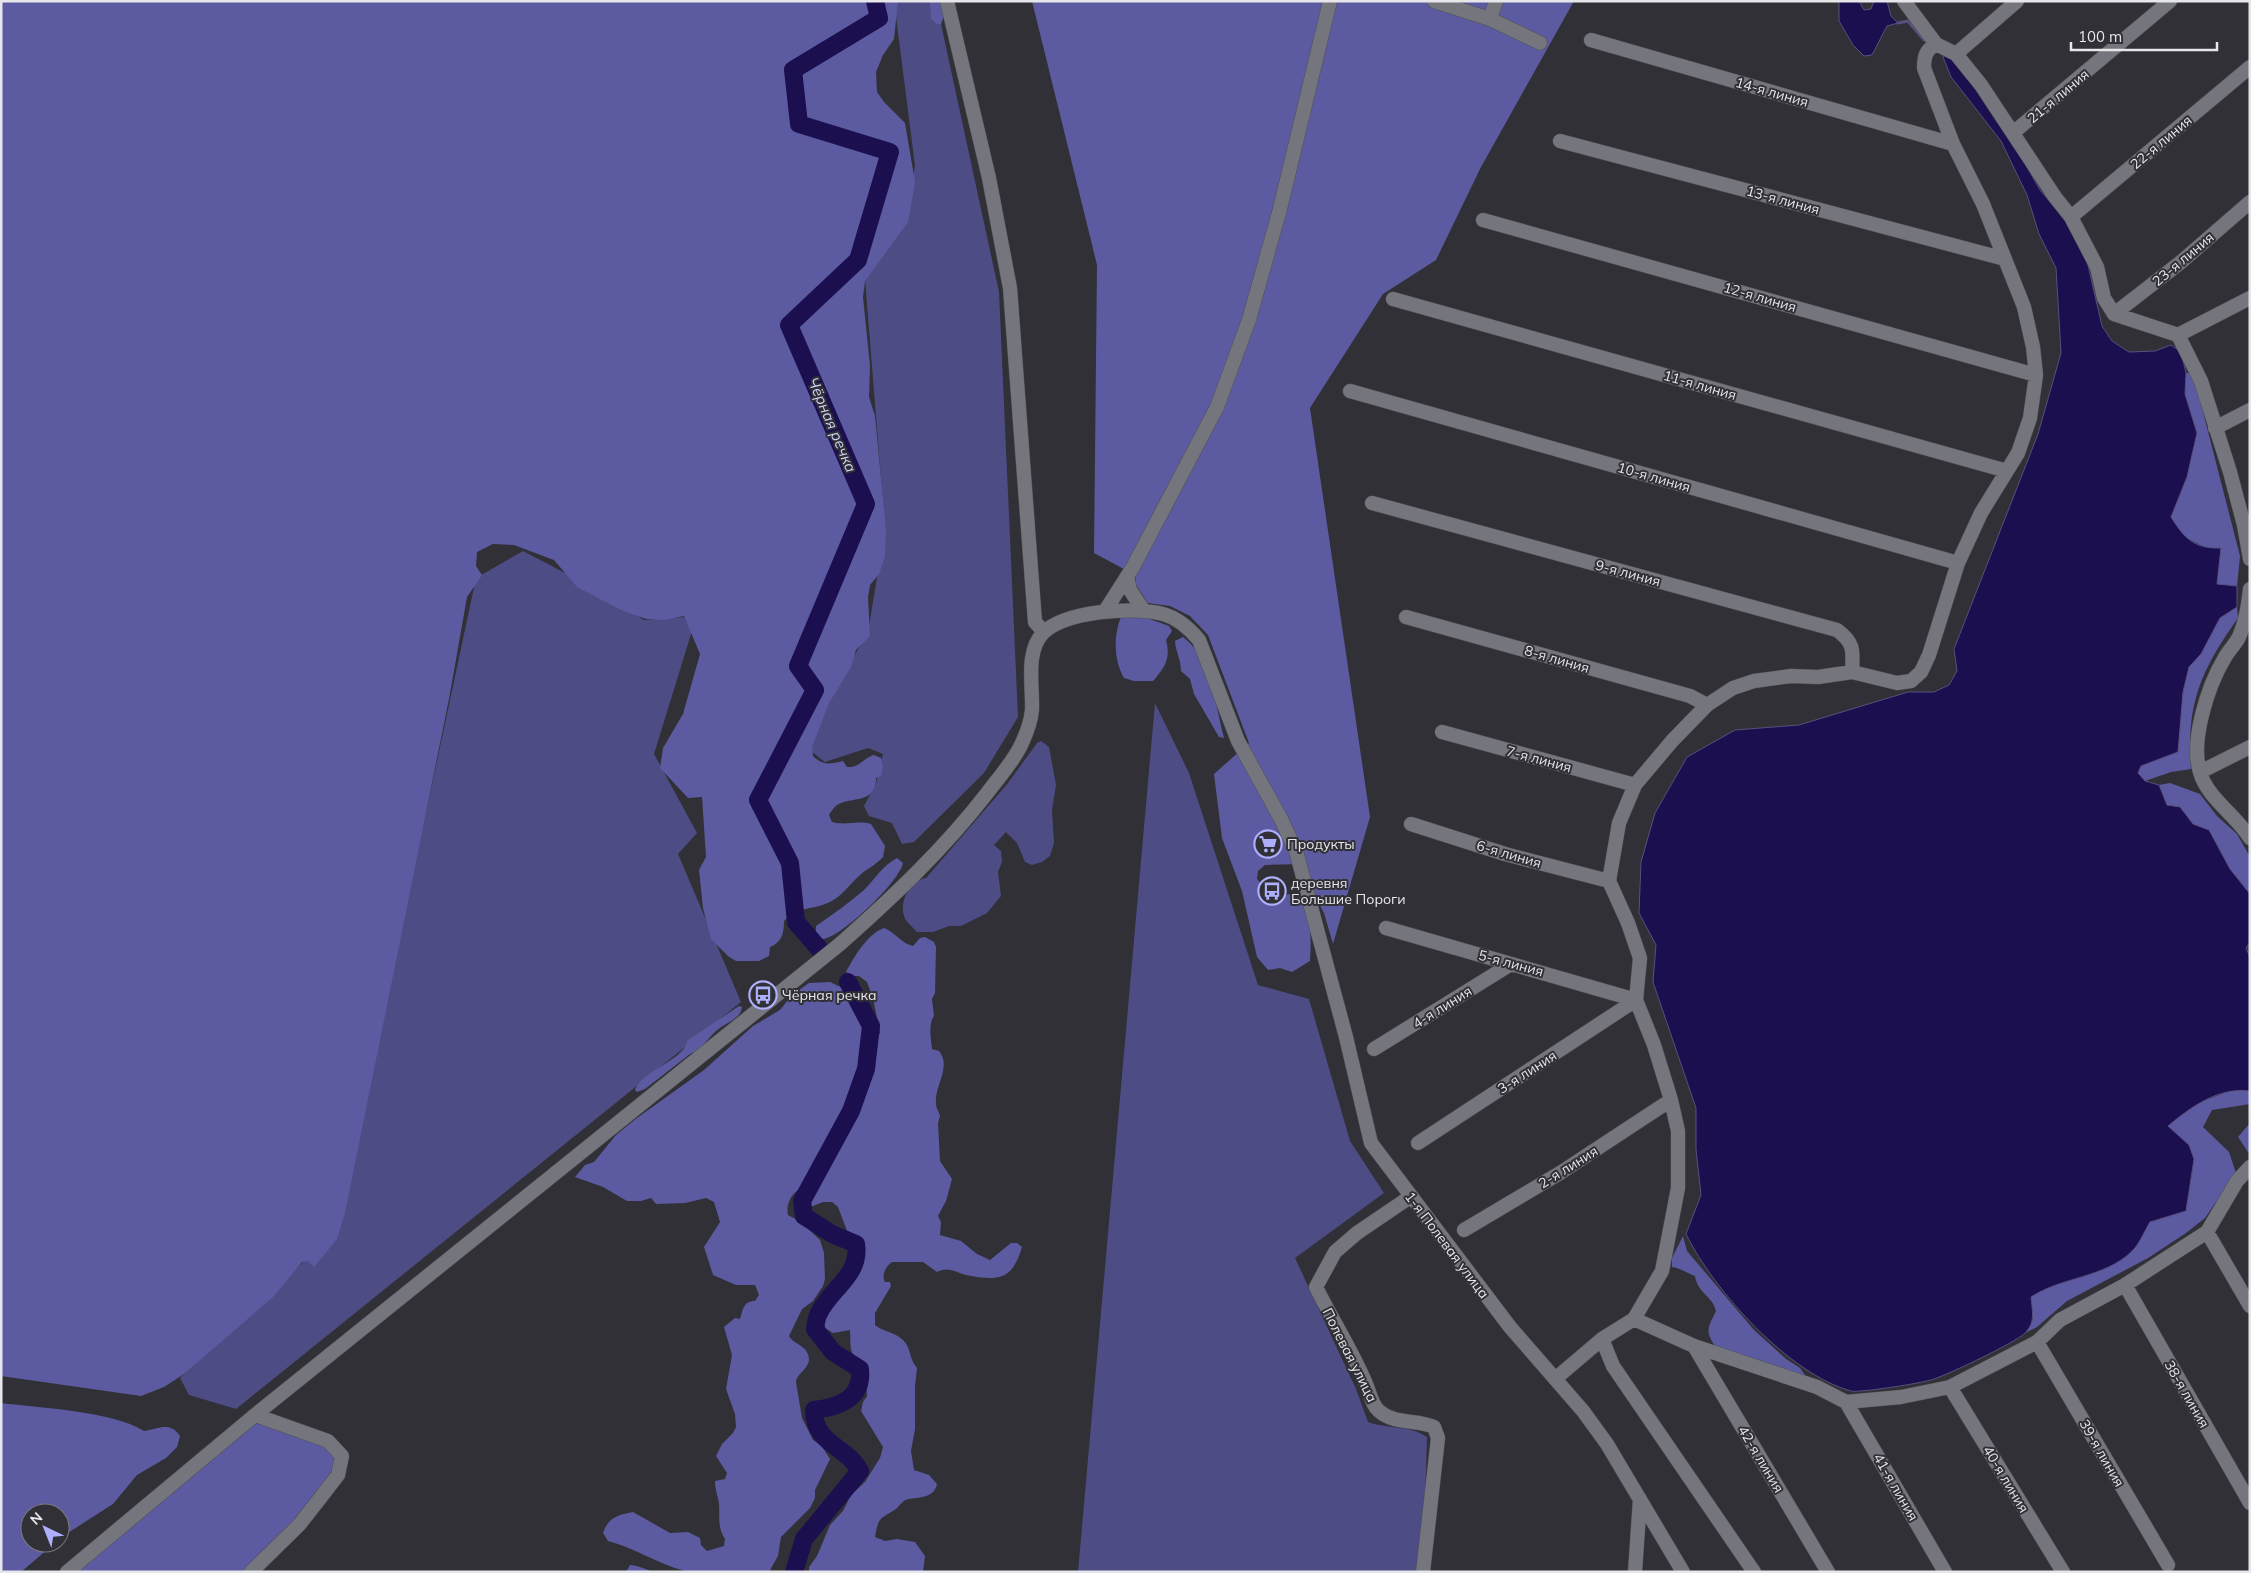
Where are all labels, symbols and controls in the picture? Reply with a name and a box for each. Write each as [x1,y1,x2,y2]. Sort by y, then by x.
scale bar [2071,20,2217,52]
text: 100 m [2078,27,2122,46]
street label: 21-я линия [2023,65,2093,127]
street label: 14-я линия [1733,73,1811,111]
street label: 22-я линия [2126,111,2196,173]
street label: 13-я линия [1744,182,1822,218]
street label: 23-я линия [2148,228,2218,290]
street label: 12-я линия [1721,278,1799,316]
street label: 11-я линия [1661,366,1739,404]
water label: Чёрная речка [804,374,861,475]
street label: 10-я линия [1615,458,1693,496]
street label: 9-я линия [1593,556,1663,590]
street label: 8-я линия [1522,641,1592,677]
street label: 7-я линия [1504,742,1574,776]
supermarket icon: Продукты [1253,829,1283,859]
place label: Продукты [1287,835,1355,853]
street label: 6-я линия [1474,836,1544,872]
place label: деревня Большие Пороги [1291,874,1406,908]
bus stop icon: деревня Большие Пороги [1257,876,1287,906]
street label: 5-я линия [1476,946,1546,980]
bus stop icon: Чёрная речка [748,980,778,1010]
street label: 4-я линия [1409,982,1475,1032]
place label: Чёрная речка [782,986,877,1004]
street label: 3-я линия [1494,1046,1560,1098]
street label: 2-я линия [1535,1142,1601,1192]
street label: 1-я Полевая улица [1401,1188,1493,1302]
street label: Полевая улица [1319,1305,1381,1405]
street label: 38-я линия [2160,1357,2214,1431]
street label: 39-я линия [2075,1416,2129,1490]
street label: 42-я линия [1734,1422,1788,1496]
street label: 40-я линия [1979,1442,2033,1516]
street label: 41-я линия [1869,1450,1923,1524]
north arrow [20,1503,70,1553]
text: N [26,1508,46,1529]

